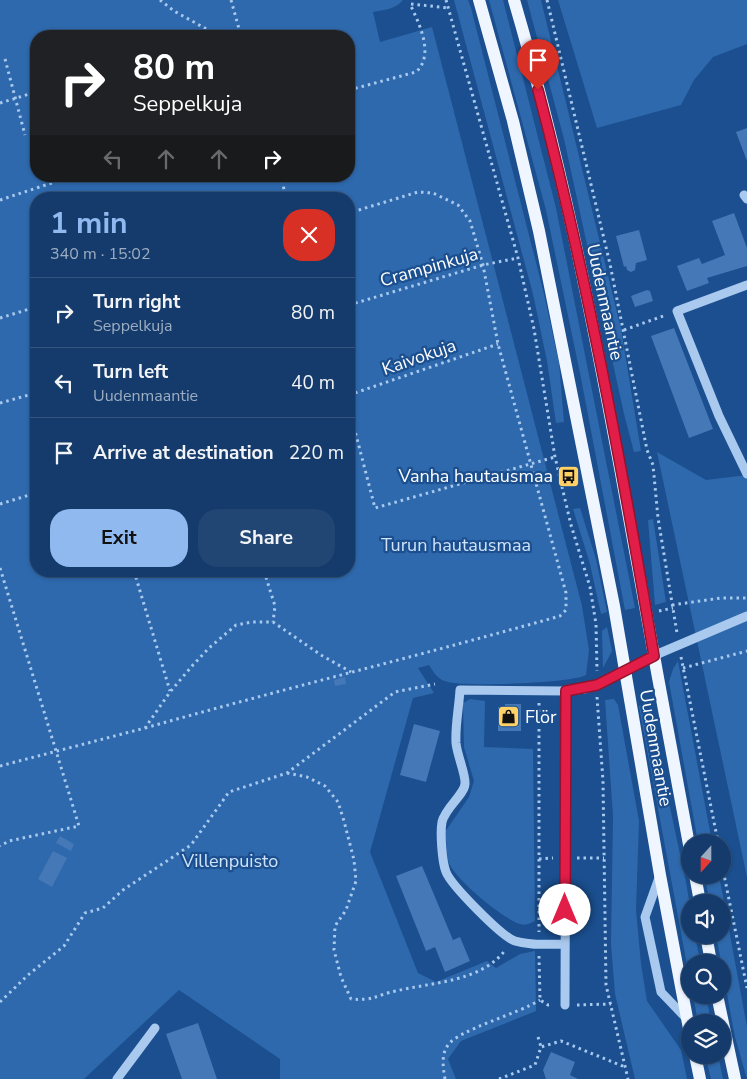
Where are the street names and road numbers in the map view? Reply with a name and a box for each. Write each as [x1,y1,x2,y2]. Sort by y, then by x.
street label: Crampinkuja [377,242,481,292]
street label: Uudenmaantie [581,242,629,362]
street label: Kaivokuja [379,333,459,381]
street label: Uudenmaantie [634,688,678,808]

